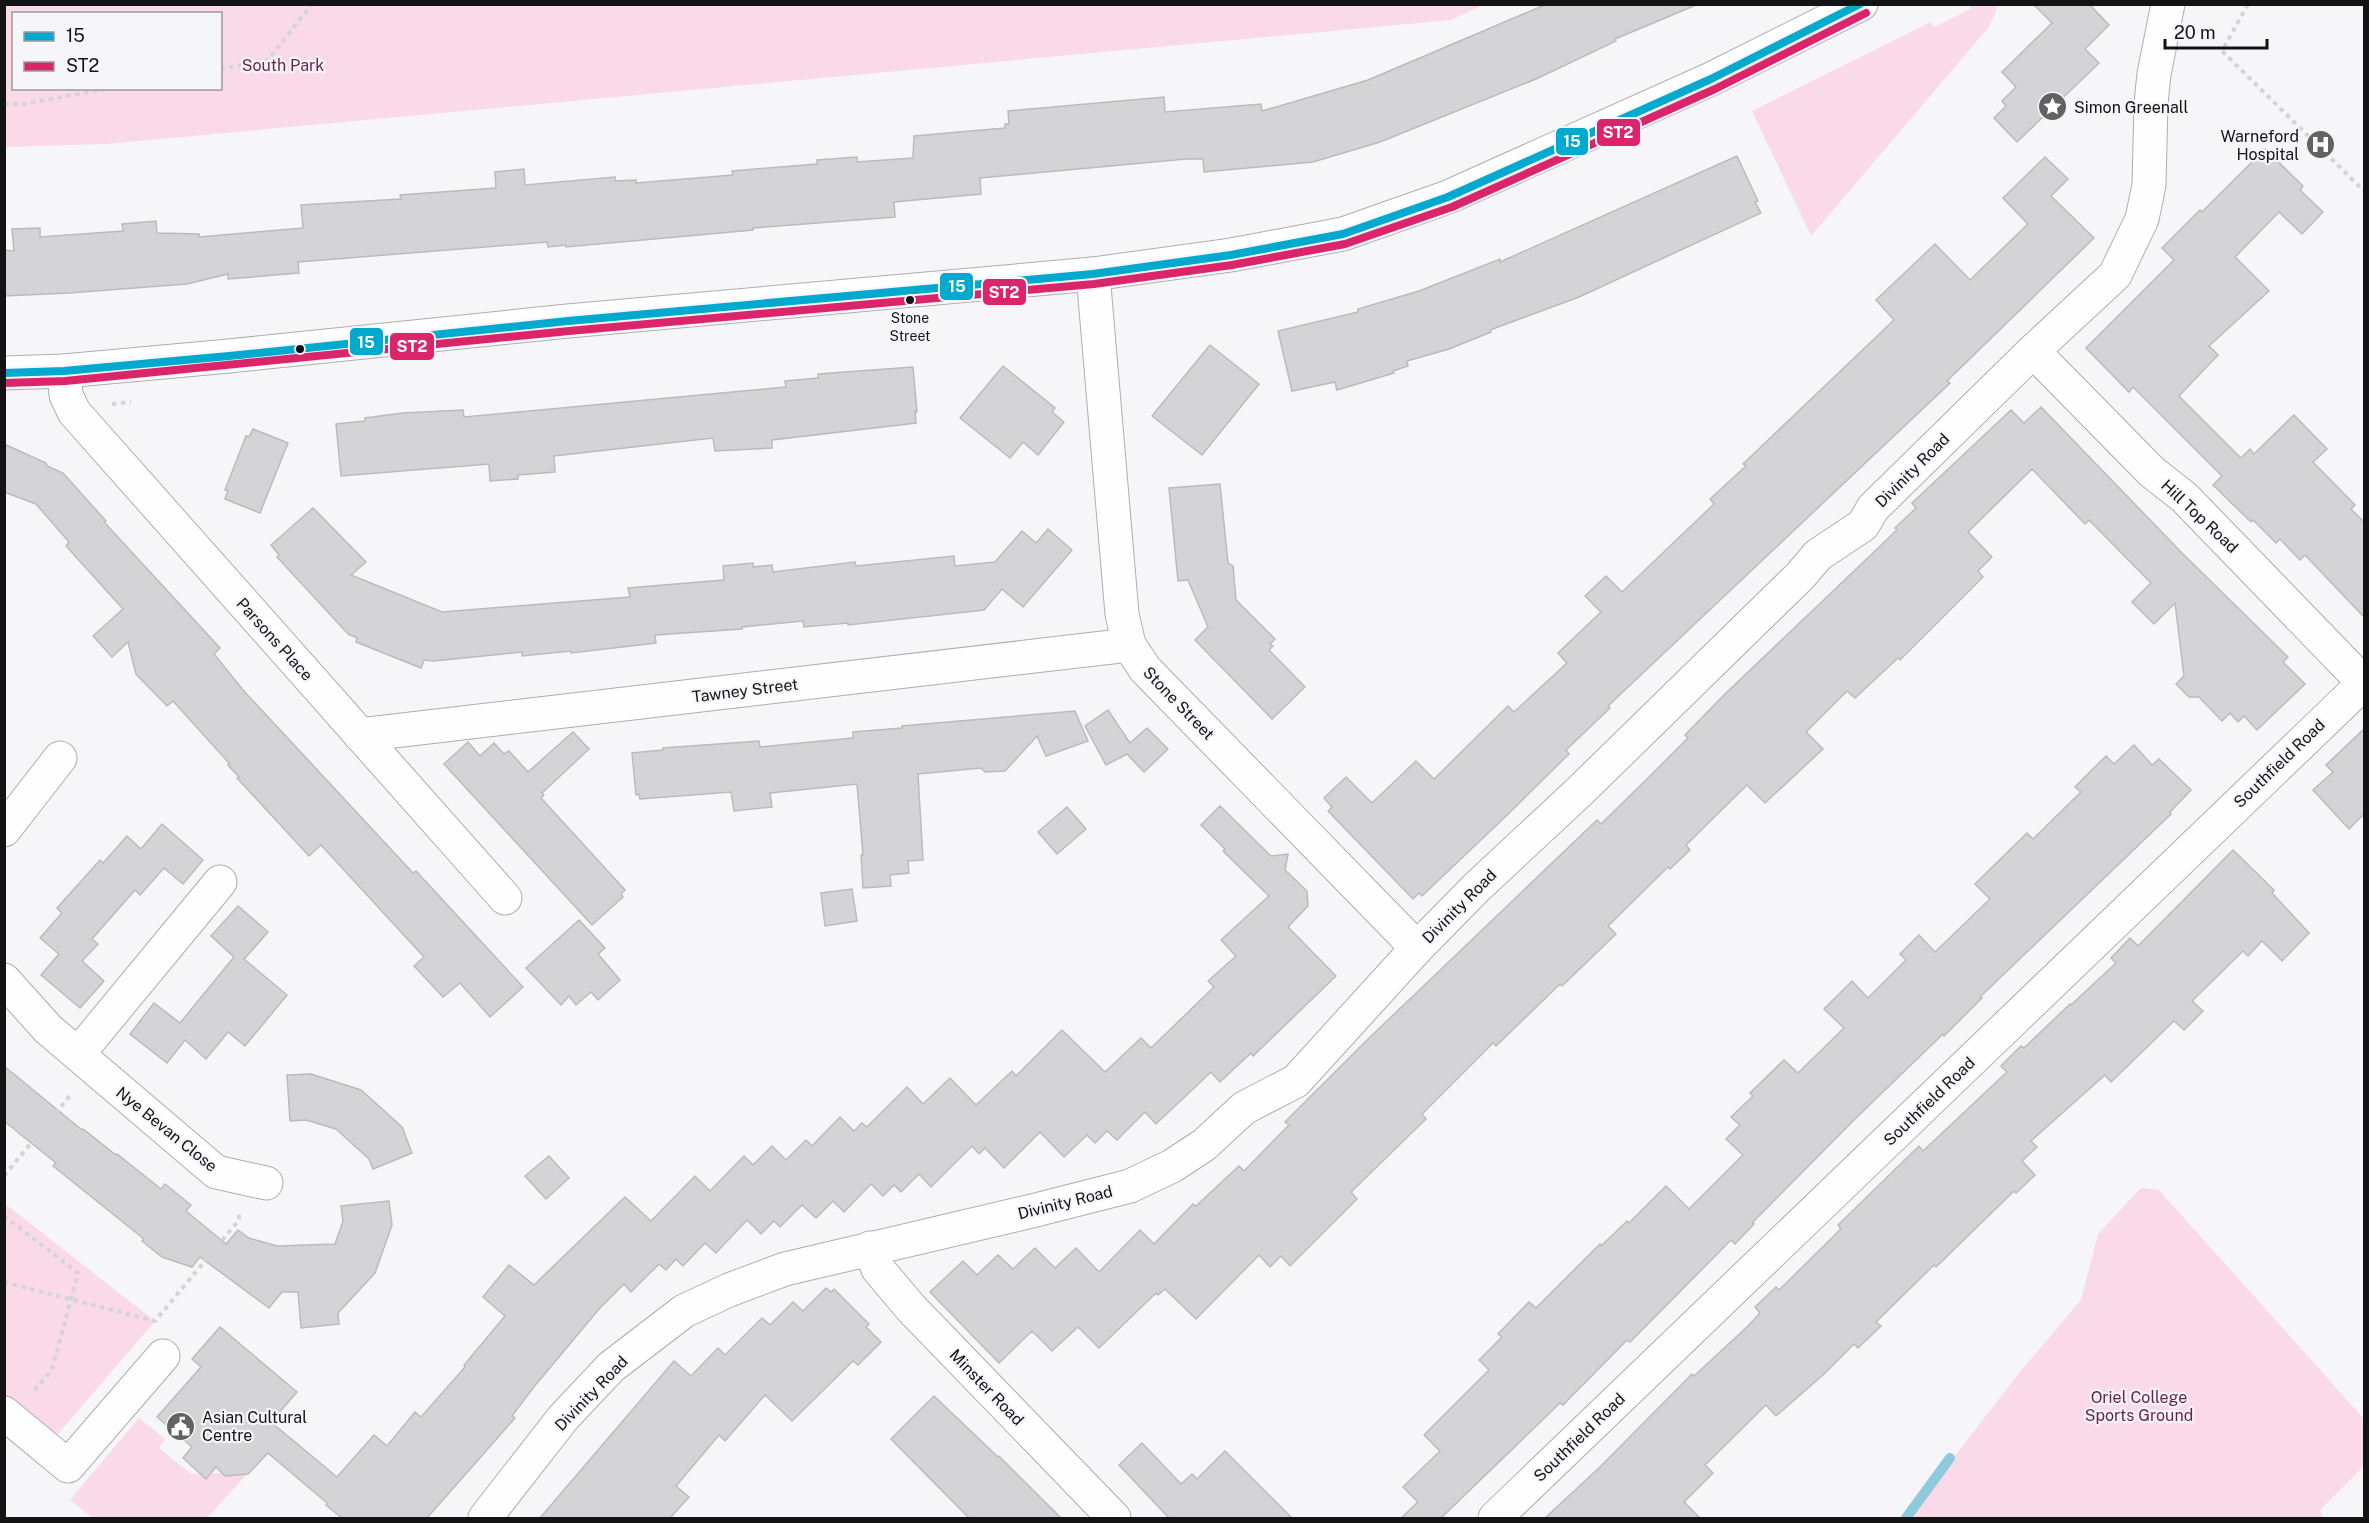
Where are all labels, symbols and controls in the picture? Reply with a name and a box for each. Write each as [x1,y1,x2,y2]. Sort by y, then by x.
legend [12,12,222,90]
scale bar [2165,12,2267,50]
text: 20 m [2174,22,2216,43]
text: 15 [66,25,85,46]
text: ST2 [66,55,99,76]
park label: South Park [242,56,324,75]
place icon: Simon Greenall [2037,91,2069,123]
place label: Simon Greenall [2074,98,2188,117]
line badge: ST2 [1596,118,1641,147]
text: ST2 [1602,123,1634,142]
line badge: 15 [1555,127,1589,156]
place label: Warneford Hospital [2220,127,2299,164]
hospital icon: Warneford Hospital [2304,129,2336,161]
text: 15 [1563,132,1581,151]
line badge: 15 [939,272,974,301]
text: 15 [948,277,966,296]
line badge: ST2 [982,278,1027,306]
text: ST2 [988,283,1020,302]
marker: Stone Street [904,294,916,306]
place label: Stone Street [890,310,930,344]
line badge: 15 [349,327,384,356]
line badge: ST2 [389,332,435,361]
text: 15 [357,333,375,352]
text: ST2 [396,337,428,356]
unlabelled marker [294,343,306,355]
street label: Divinity Road [1871,429,1953,511]
street label: Hill Top Road [2157,476,2242,557]
street label: Parsons Place [232,594,317,685]
street label: Stone Street [1139,663,1218,744]
street label: Tawney Street [691,675,799,706]
street label: Southfield Road [2230,715,2329,812]
street label: Divinity Road [1418,865,1500,947]
street label: Southfield Road [1880,1053,1979,1150]
street label: Nye Bevan Close [112,1083,221,1176]
street label: Divinity Road [1016,1182,1114,1223]
street label: Minster Road [946,1345,1028,1429]
street label: Divinity Road [551,1352,632,1435]
park label: Oriel College Sports Ground [2085,1388,2193,1425]
street label: Southfield Road [1530,1389,1629,1486]
place label: Asian Cultural Centre [202,1408,307,1445]
public building icon: Asian Cultural Centre [165,1410,197,1442]

